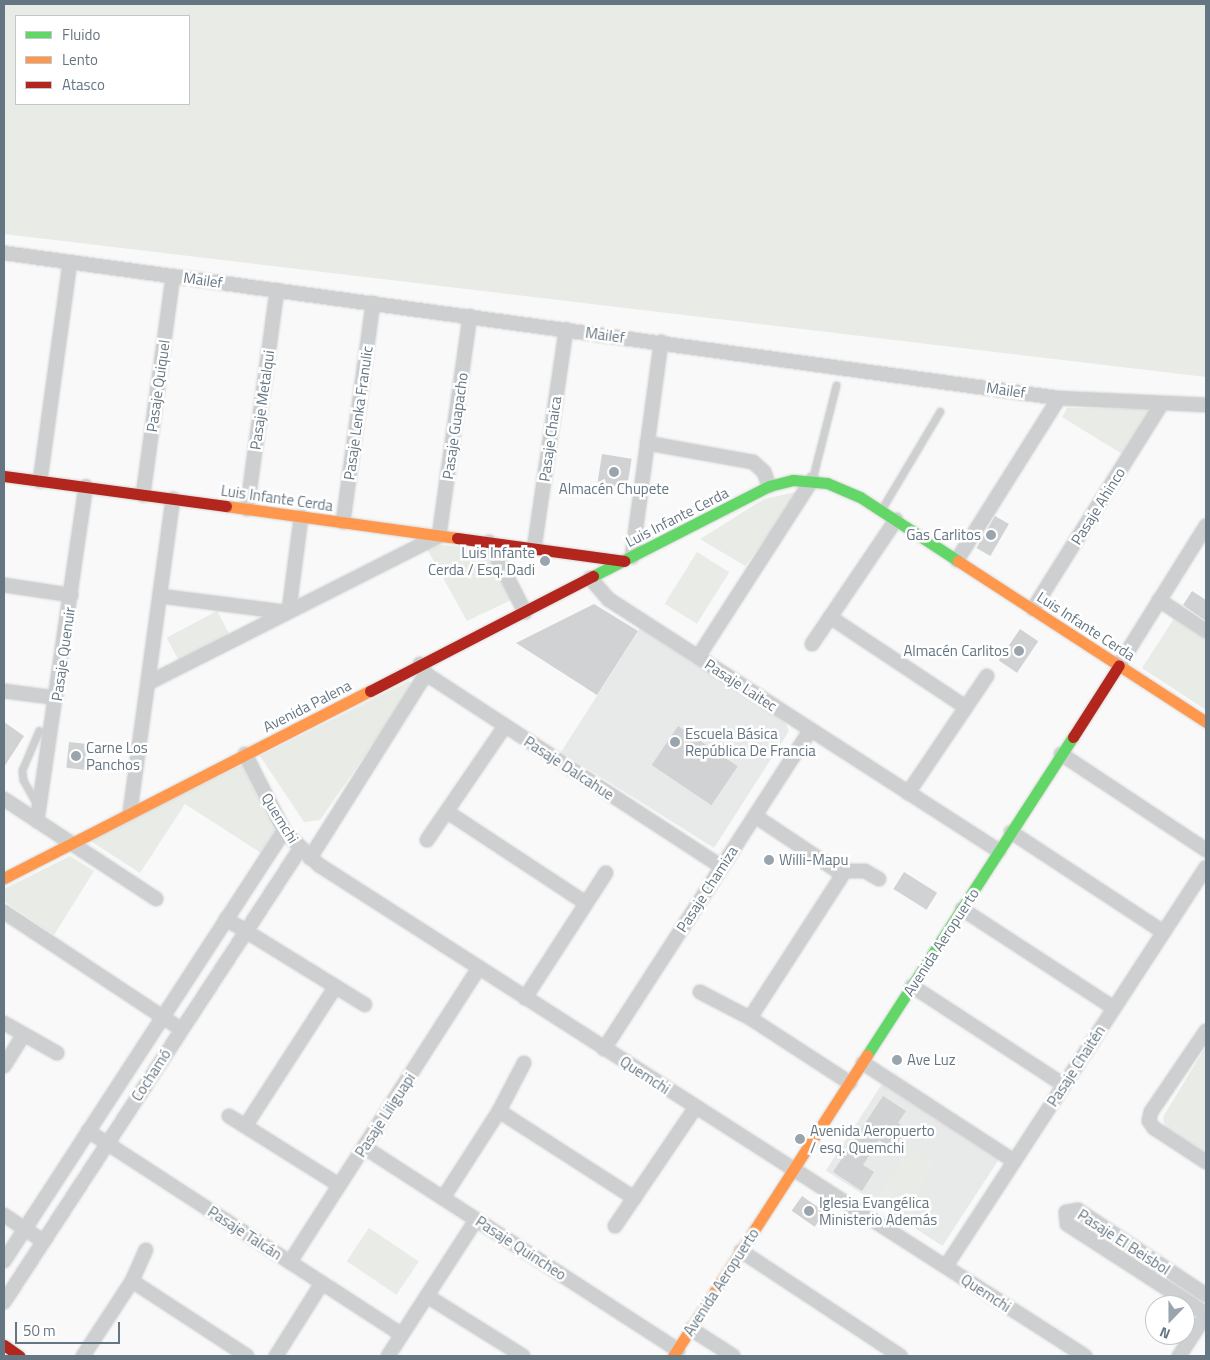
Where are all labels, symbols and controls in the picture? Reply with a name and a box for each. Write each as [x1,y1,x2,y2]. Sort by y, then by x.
legend [15,15,190,105]
text: Fluido [62,23,100,46]
text: Lento [62,48,98,71]
text: Atasco [62,73,105,96]
street label: Mailef [182,268,224,292]
street label: Mailef [584,323,626,347]
street label: Pasaje Quiquel [143,339,173,433]
street label: Pasaje Lenka Franulic [340,345,376,481]
street label: Pasaje Metalqui [246,349,278,451]
street label: Pasaje Guapacho [439,371,471,481]
street label: Mailef [985,378,1027,402]
street label: Pasaje Chaica [535,395,565,483]
street label: Pasaje Ahinco [1067,464,1129,548]
marker: Almacén Chupete [608,466,620,478]
place label: Almacén Chupete [559,480,669,498]
street label: Luis Infante Cerda [220,481,334,515]
street label: Luis Infante Cerda [623,483,731,551]
place label: Gas Carlitos [906,526,981,544]
marker: Gas Carlitos [985,529,997,541]
place label: Luis Infante Cerda / Esq. Dadi [428,543,535,578]
marker: Luis Infante Cerda / Esq. Dadi [539,555,551,567]
street label: Luis Infante Cerda [1034,588,1138,664]
street label: Pasaje Quenuir [47,606,79,702]
place label: Almacén Carlitos [903,642,1009,660]
marker: Almacén Carlitos [1013,645,1025,657]
street label: Pasaje Laitec [702,655,780,715]
street label: Avenida Palena [260,676,354,736]
place label: Escuela Básica República De Francia [685,724,816,759]
street label: Pasaje Dalcahue [521,732,617,804]
marker: Escuela Básica República De Francia [669,736,681,748]
place label: Carne Los Panchos [86,738,148,773]
marker: Carne Los Panchos [70,750,82,762]
street label: Quemchi [258,790,302,846]
street label: Pasaje Chamiza [673,843,741,935]
place label: Willi-Mapu [779,851,848,869]
marker: Willi-Mapu [763,854,775,866]
street label: Avenida Aeropuerto [900,885,982,999]
street label: Pasaje Chaitén [1043,1022,1109,1110]
street label: Cochamó [128,1046,174,1104]
place label: Ave Luz [907,1051,956,1069]
street label: Quemchi [617,1052,673,1098]
marker: Ave Luz [891,1054,903,1066]
street label: Pasaje Liliguapi [351,1070,419,1160]
place label: Avenida Aeropuerto / esq. Quemchi [810,1121,935,1156]
marker: Avenida Aeropuerto / esq. Quemchi [794,1133,806,1145]
place label: Iglesia Evangélica Ministerio Además [819,1193,937,1228]
street label: Pasaje Talcán [205,1202,285,1264]
marker: Iglesia Evangélica Ministerio Además [803,1205,815,1217]
street label: Pasaje El Beisbol [1074,1205,1174,1279]
street label: Pasaje Quincheo [472,1212,570,1284]
street label: Avenida Aeropuerto [680,1225,762,1339]
street label: Quemchi [958,1270,1014,1316]
north arrow [1145,1295,1195,1345]
scale bar [18,1312,122,1344]
text: 50 m [23,1319,56,1342]
text: N [1156,1322,1173,1345]

